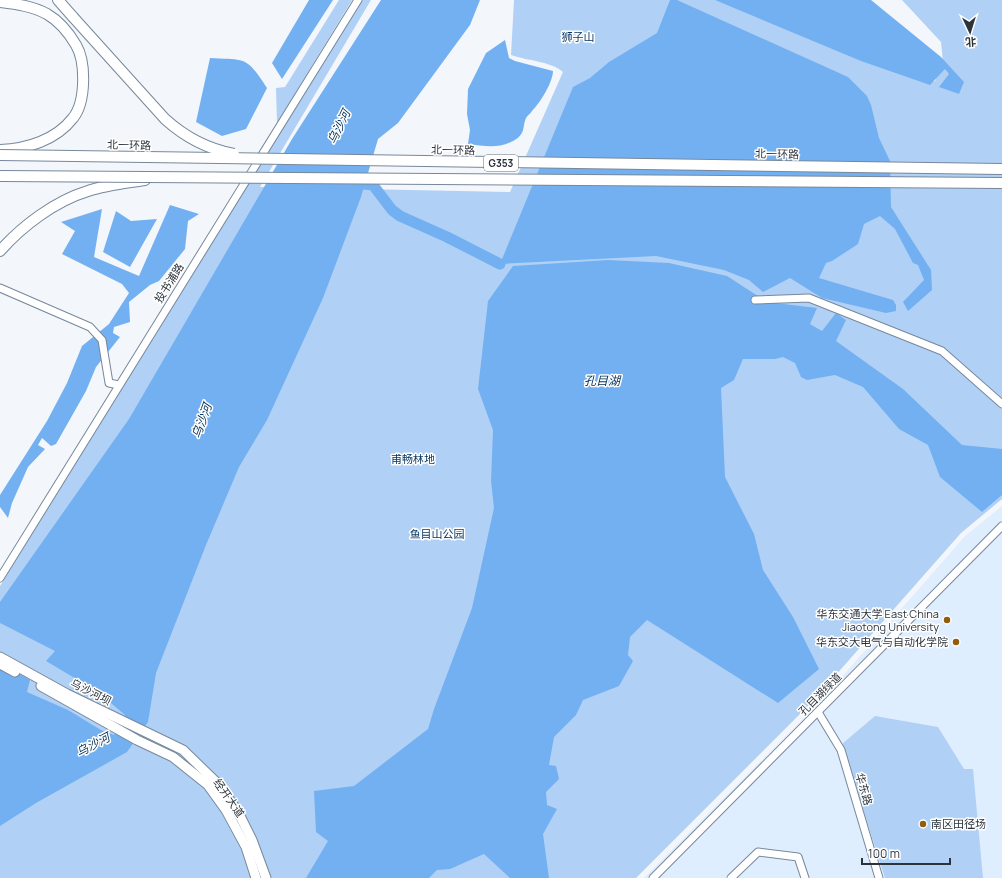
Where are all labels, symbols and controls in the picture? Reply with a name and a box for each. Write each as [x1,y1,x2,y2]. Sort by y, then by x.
north arrow [950,12,990,52]
park label: 狮子山 [562,29,595,44]
text: 北 [965,35,977,50]
water label: 乌沙河 [323,105,355,147]
street label: 北一环路 [107,137,151,152]
street label: 北一环路 [431,142,475,157]
street label: 北一环路 [755,146,799,161]
road number: G353 [484,155,518,171]
street label: 投书浦路 [151,260,187,305]
water label: 孔目湖 [584,372,622,389]
water label: 乌沙河 [187,399,216,441]
park label: 甫畅林地 [391,451,435,466]
park label: 鱼目山公园 [410,526,465,541]
place label: 华东交通大学 East China Jiaotong University [816,606,939,634]
marker: 华东交通大学 East China Jiaotong University [942,615,952,625]
place label: 华东交大电气与自动化学院 [816,634,948,649]
marker: 华东交大电气与自动化学院 [951,637,961,647]
street label: 孔目湖绿道 [795,669,844,718]
street label: 乌沙河坝 [68,675,114,708]
water label: 乌沙河 [73,728,114,761]
street label: 华东路 [853,771,876,807]
street label: 经开大道 [211,775,248,820]
place label: 南区田径场 [931,816,986,831]
marker: 南区田径场 [918,819,928,829]
scale bar [862,840,950,866]
text: 100 m [868,845,900,862]

